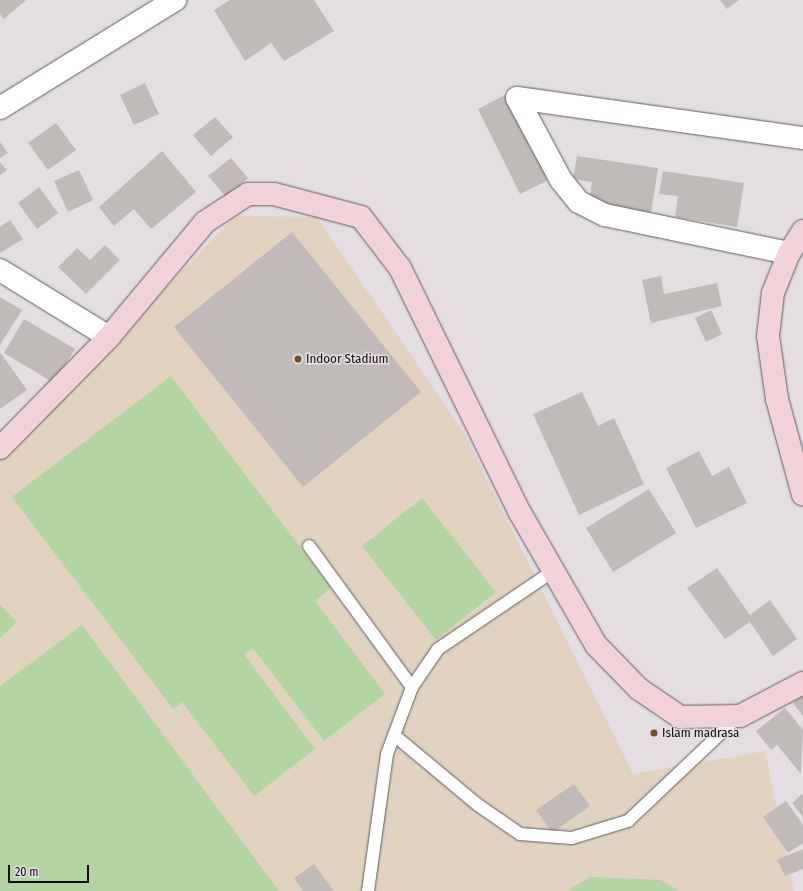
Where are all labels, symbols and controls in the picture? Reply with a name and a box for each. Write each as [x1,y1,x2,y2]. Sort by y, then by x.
place label: Indoor Stadium [306,351,389,367]
marker: Indoor Stadium [293,354,303,364]
place label: Islam madrasa [662,725,739,741]
marker: Islam madrasa [649,728,659,738]
scale bar [10,857,91,883]
text: 20 m [15,865,39,879]

